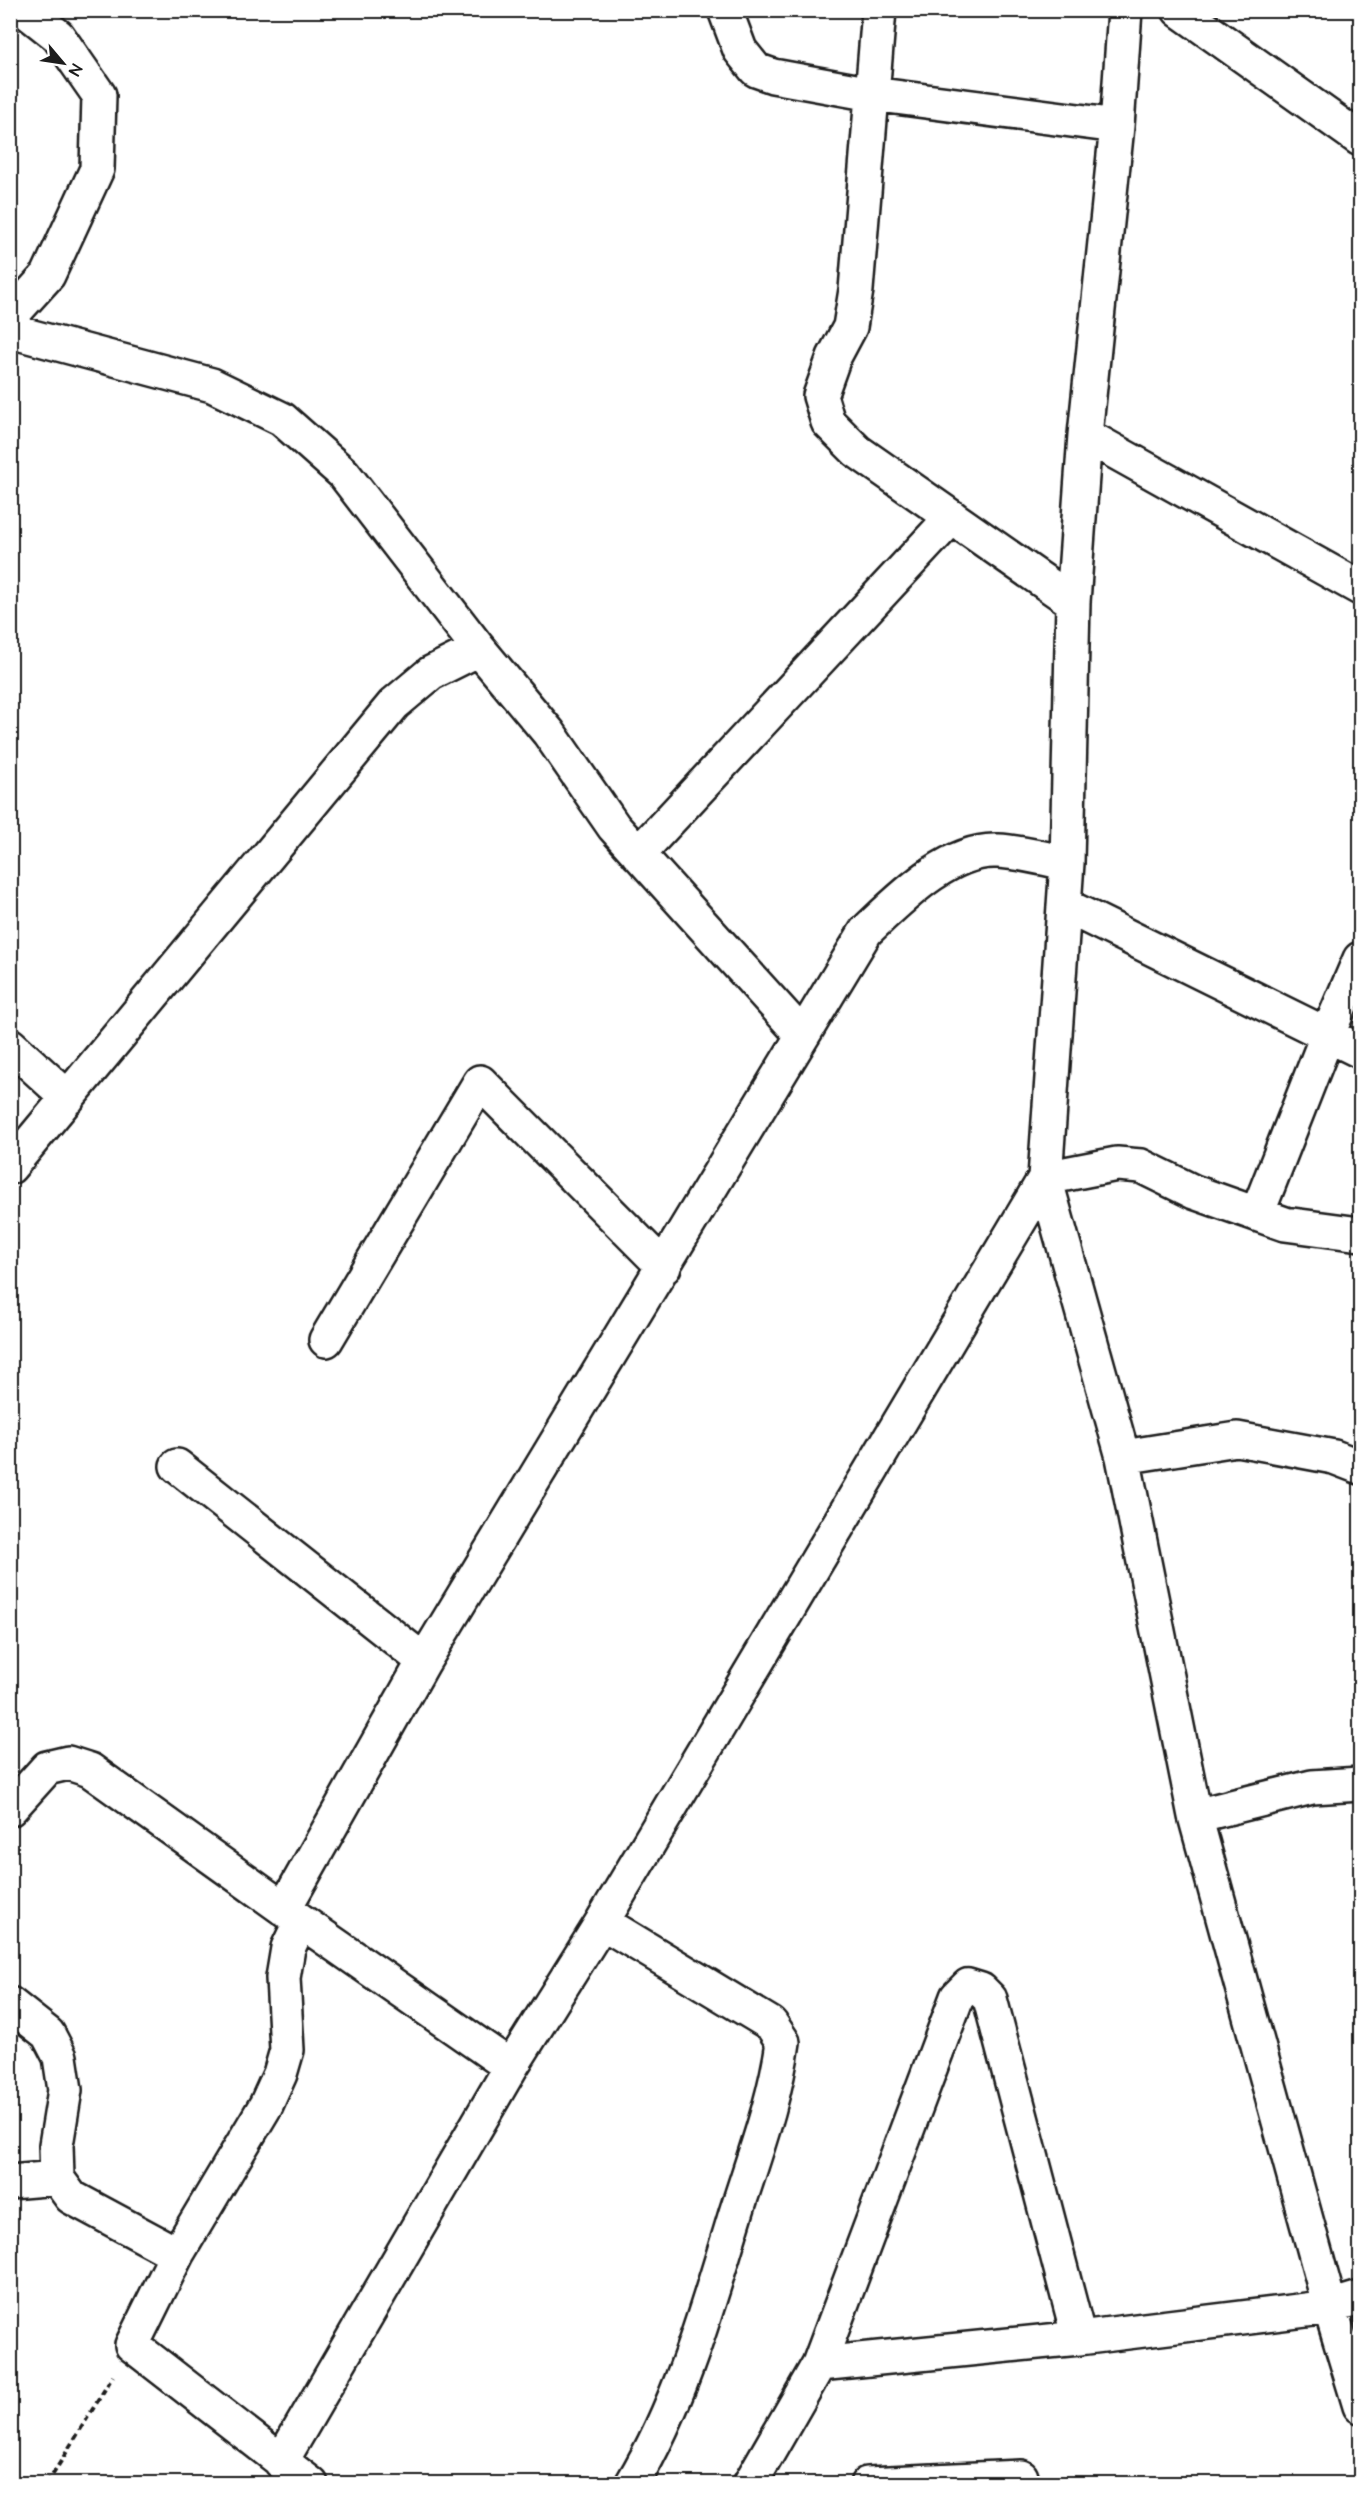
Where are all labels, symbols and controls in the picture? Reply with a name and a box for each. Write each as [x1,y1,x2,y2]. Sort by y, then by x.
north arrow [33,33,93,93]
text: N [63,60,87,80]

